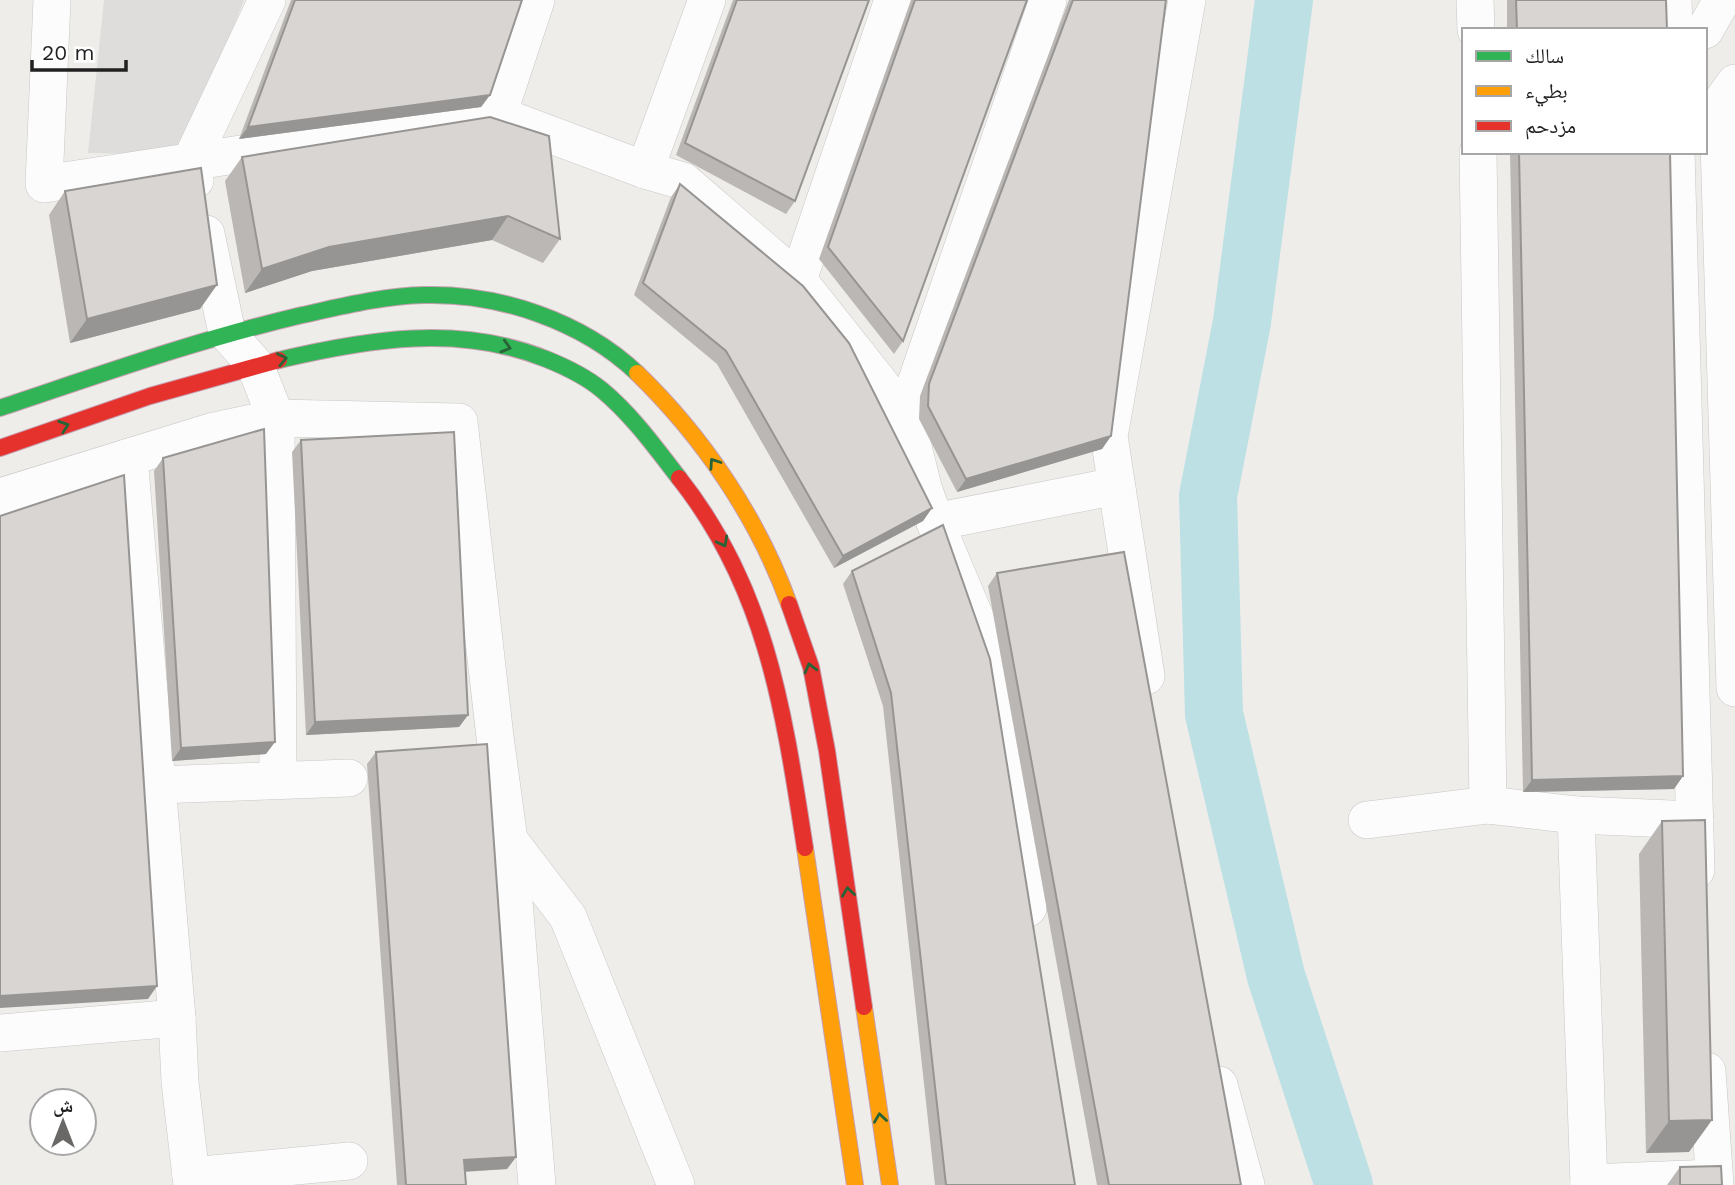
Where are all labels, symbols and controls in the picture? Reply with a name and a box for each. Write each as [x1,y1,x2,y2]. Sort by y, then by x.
scale bar [32,28,126,72]
legend [1462,28,1707,154]
text: 20 m [42,40,94,65]
text: سالك [1525,43,1564,68]
text: بطيء [1525,78,1568,107]
text: مزدحم [1525,113,1576,140]
one-way arrow [500,338,512,353]
one-way arrow [276,352,288,367]
one-way arrow [58,420,70,434]
one-way arrow [710,458,722,471]
one-way arrow [715,535,728,547]
one-way arrow [804,662,819,674]
one-way arrow [840,886,855,898]
north arrow [28,1087,98,1157]
text: ش [53,1094,73,1117]
one-way arrow [873,1112,888,1123]

